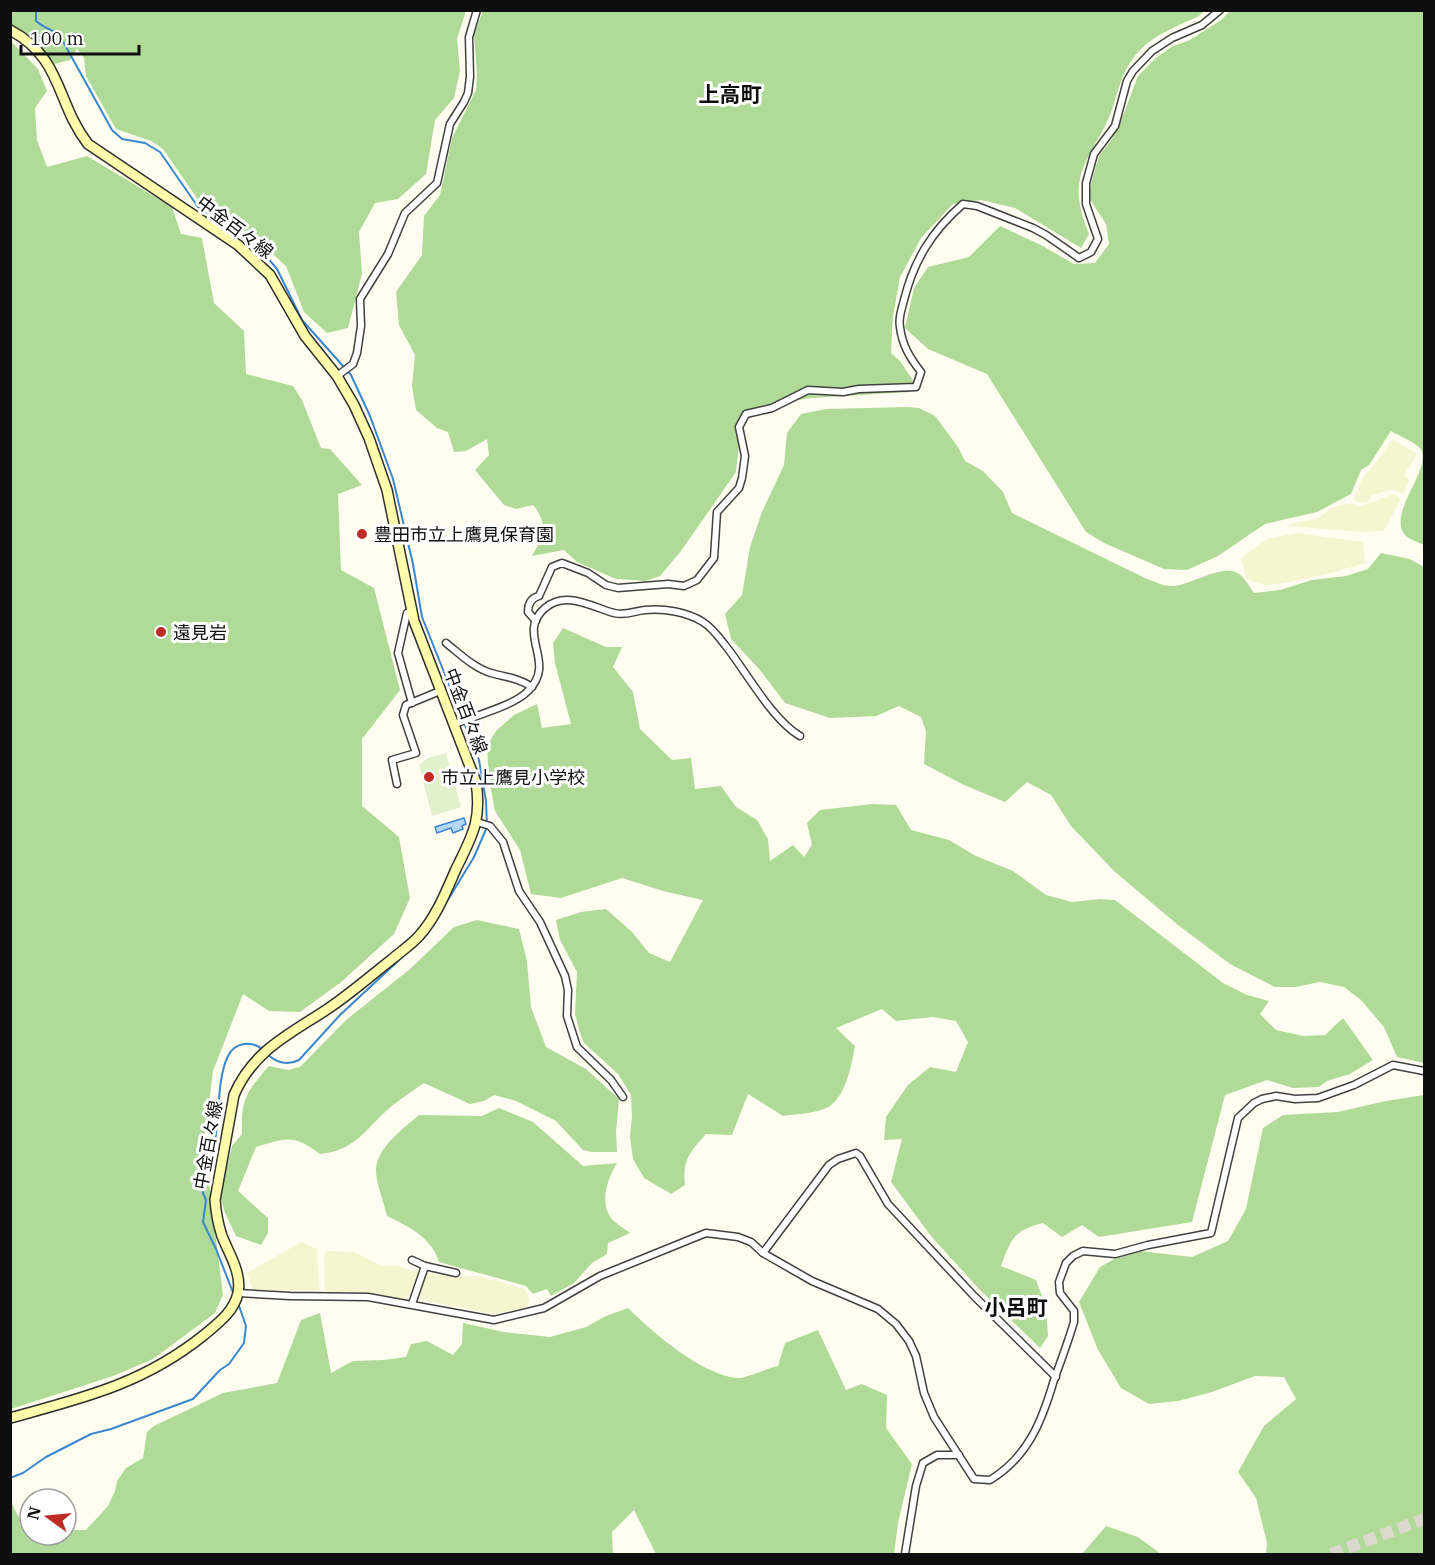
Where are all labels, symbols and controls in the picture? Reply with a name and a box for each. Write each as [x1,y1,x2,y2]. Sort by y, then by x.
scale bar [21,18,140,56]
text: 100 m [30,27,84,50]
district label: 上高町 [699,80,762,108]
street label: 中金百々線 [192,191,278,263]
place label: 豊田市立上鷹見保育園 [374,523,554,546]
marker: 豊田市立上鷹見保育園 [355,527,369,541]
place label: 遠見岩 [173,621,227,644]
marker: 遠見岩 [154,625,168,639]
street label: 中金百々線 [439,665,493,757]
place label: 市立上鷹見小学校 [441,766,585,789]
marker: 市立上鷹見小学校 [422,770,436,784]
street label: 中金百々線 [189,1099,227,1191]
district label: 小呂町 [985,1293,1048,1321]
north arrow [18,1487,78,1547]
text: N [22,1504,45,1522]

